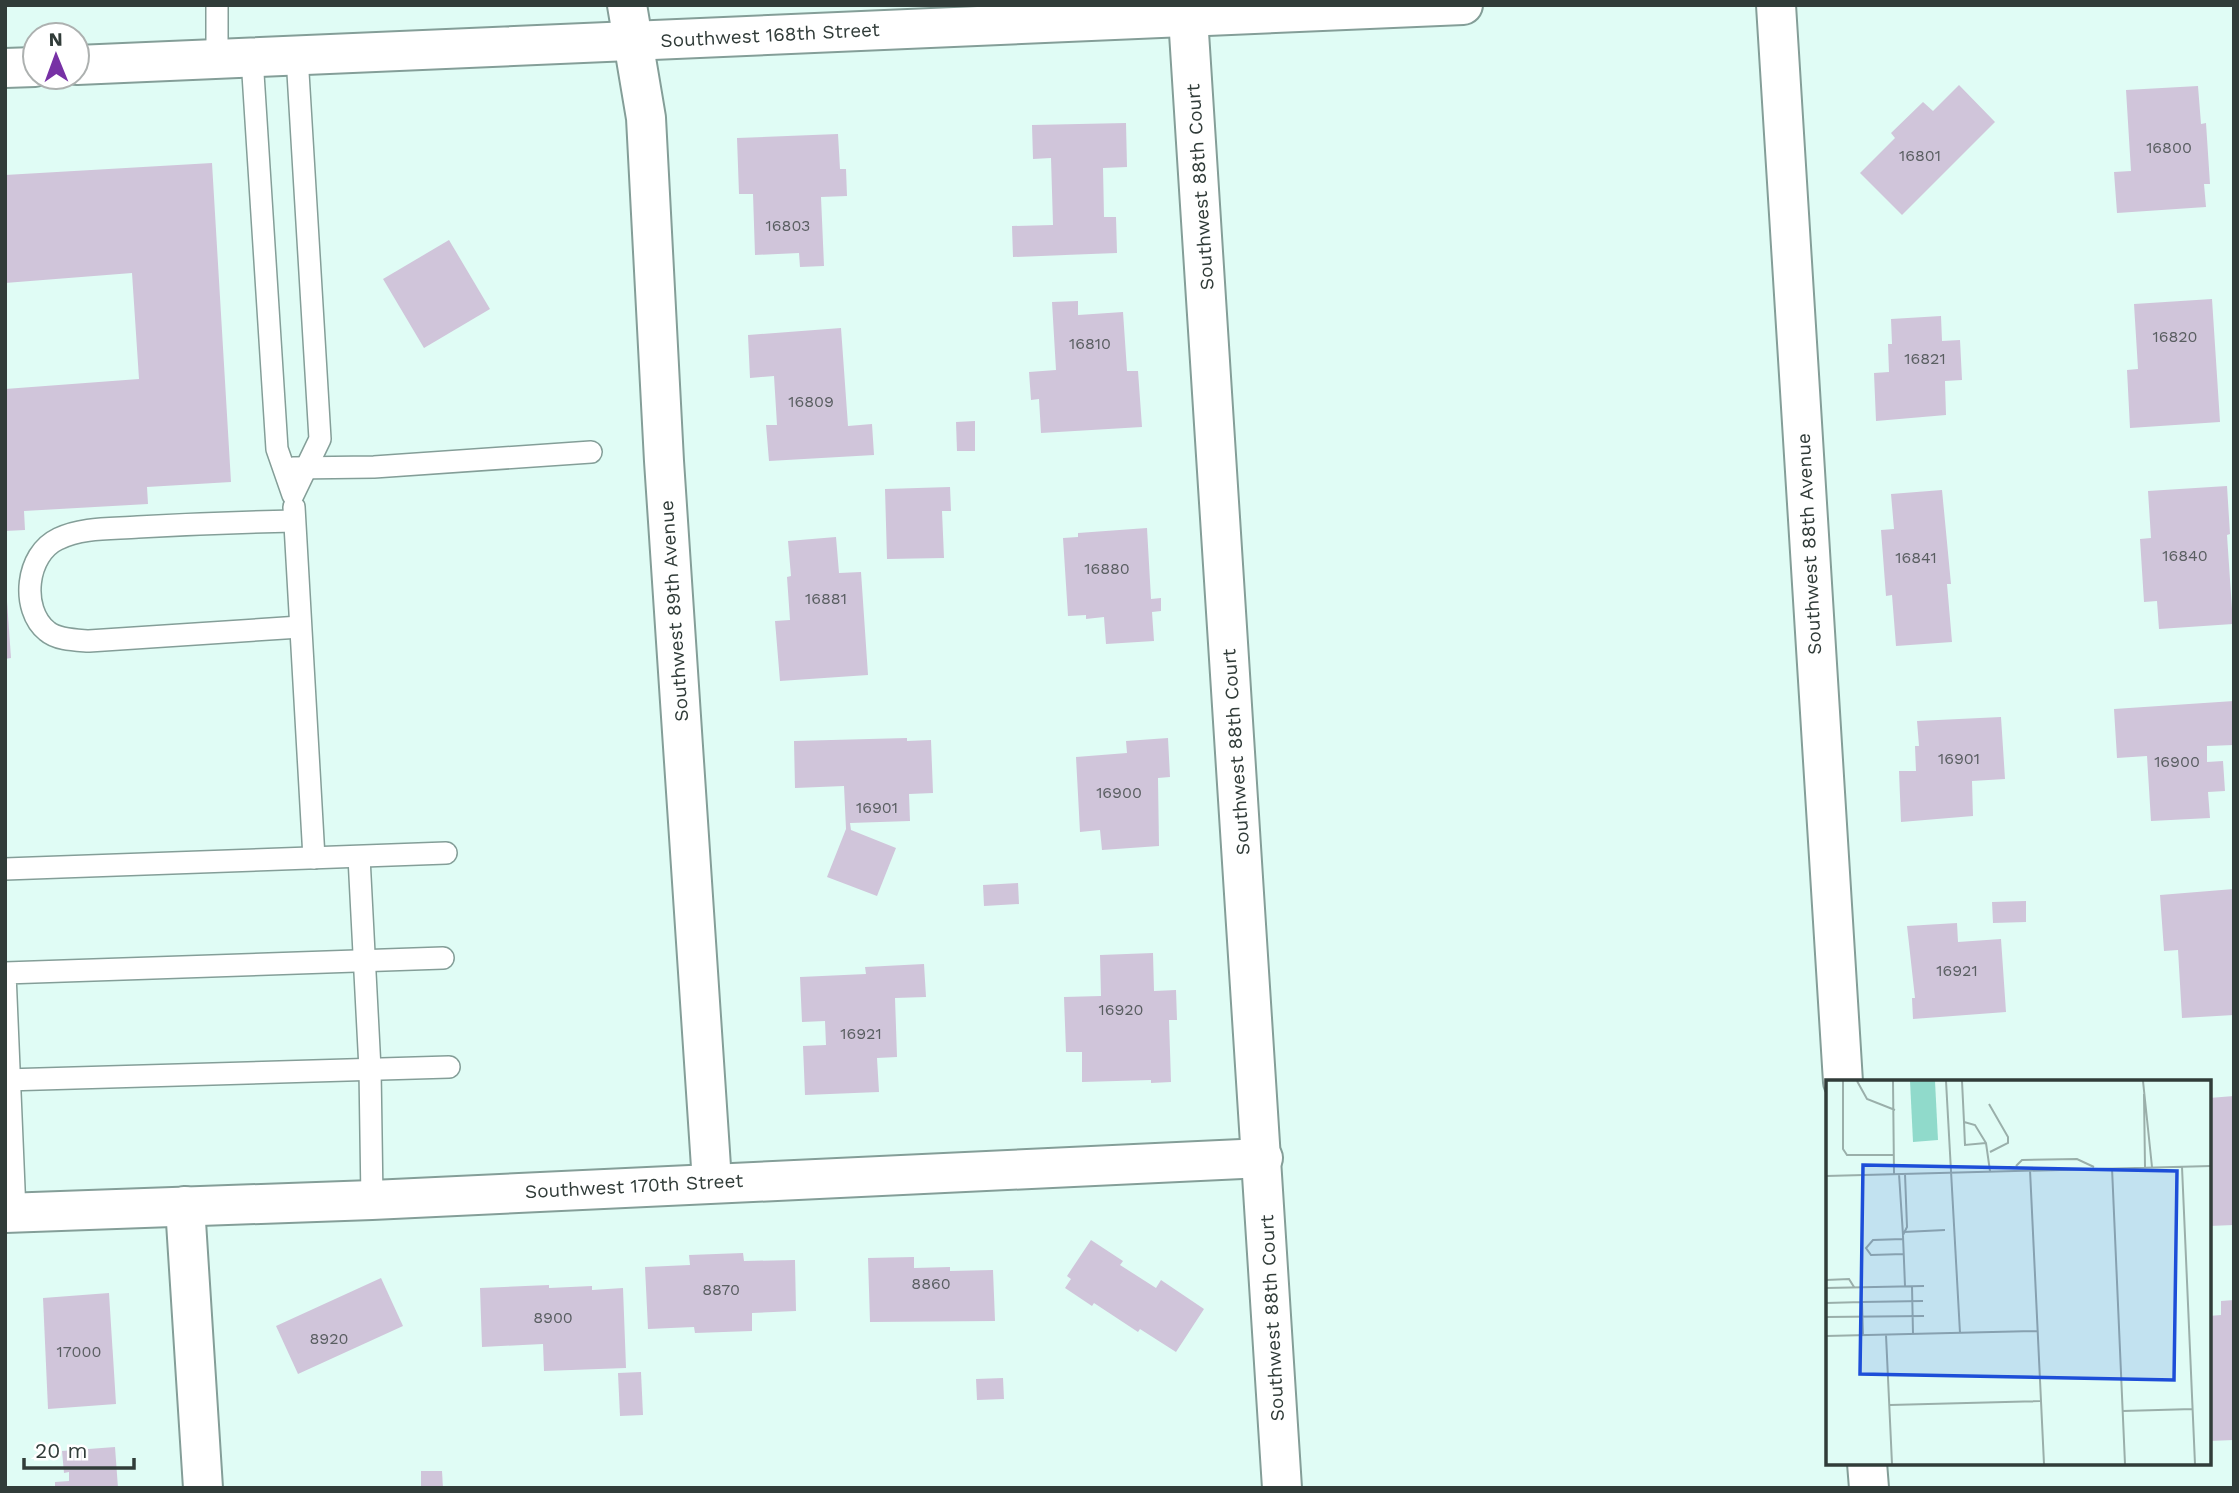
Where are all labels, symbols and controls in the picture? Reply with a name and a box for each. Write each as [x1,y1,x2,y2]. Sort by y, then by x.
street label: Southwest 168th Street [660,18,880,52]
north arrow [21,21,91,91]
text: N [48,28,63,51]
street label: Southwest 88th Court [1181,83,1219,291]
house number: 16800 [2146,138,2192,157]
house number: 16801 [1899,146,1941,165]
house number: 16803 [766,216,810,235]
house number: 16820 [2152,327,2198,346]
house number: 16810 [1069,334,1111,353]
house number: 16821 [1904,349,1946,368]
house number: 16809 [788,392,834,411]
street label: Southwest 88th Avenue [1792,433,1826,655]
street label: Southwest 89th Avenue [655,499,693,723]
house number: 16840 [2162,546,2208,565]
house number: 16841 [1895,548,1937,567]
house number: 16880 [1084,559,1130,578]
house number: 16881 [805,589,847,608]
street label: Southwest 88th Court [1217,648,1255,856]
house number: 16901 [1938,749,1980,768]
house number: 16900 [2154,752,2200,771]
house number: 16900 [1096,783,1142,802]
house number: 16901 [856,798,898,817]
house number: 16921 [1936,961,1978,980]
house number: 16920 [1098,1000,1144,1019]
house number: 16921 [840,1024,882,1043]
inset map [1826,1080,2211,1465]
street label: Southwest 170th Street [524,1169,744,1203]
street label: Southwest 88th Court [1255,1214,1289,1422]
house number: 8860 [911,1274,951,1293]
house number: 8870 [702,1280,740,1299]
house number: 8900 [533,1308,573,1327]
house number: 8920 [309,1329,349,1348]
house number: 17000 [57,1342,101,1361]
scale bar [24,1426,135,1470]
text: 20 m [35,1438,87,1463]

